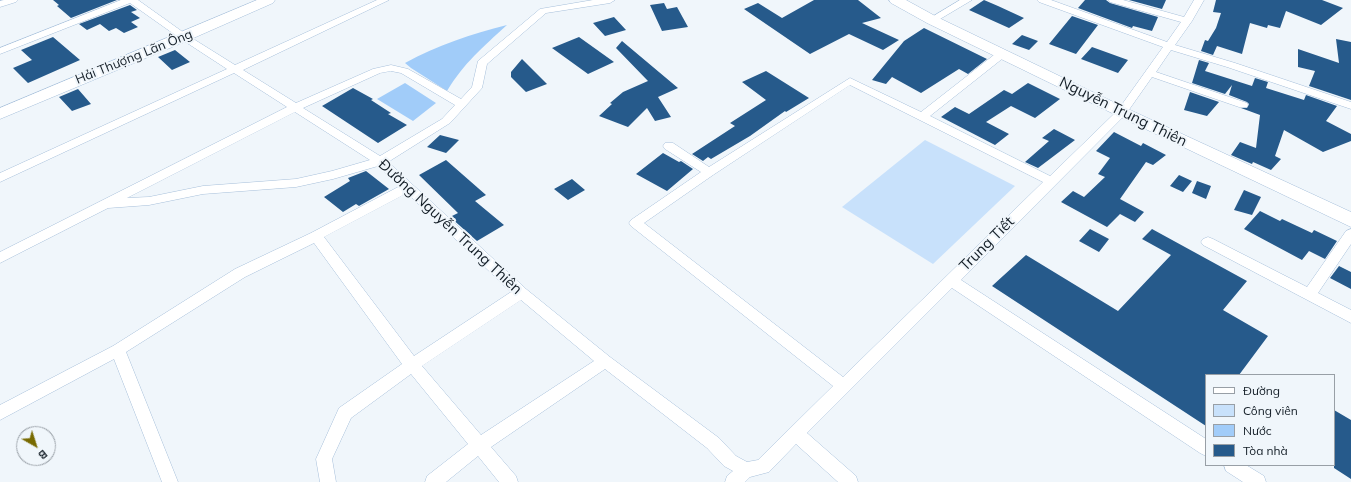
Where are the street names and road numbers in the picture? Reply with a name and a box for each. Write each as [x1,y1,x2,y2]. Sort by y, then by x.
street label: Hải Thượng Lãn Ông [73,26,195,88]
street label: Nguyễn Trung Thiên [1056,73,1190,151]
street label: Đường Nguyễn Trung Thiên [374,156,526,298]
street label: Trung Tiết [956,213,1018,275]

